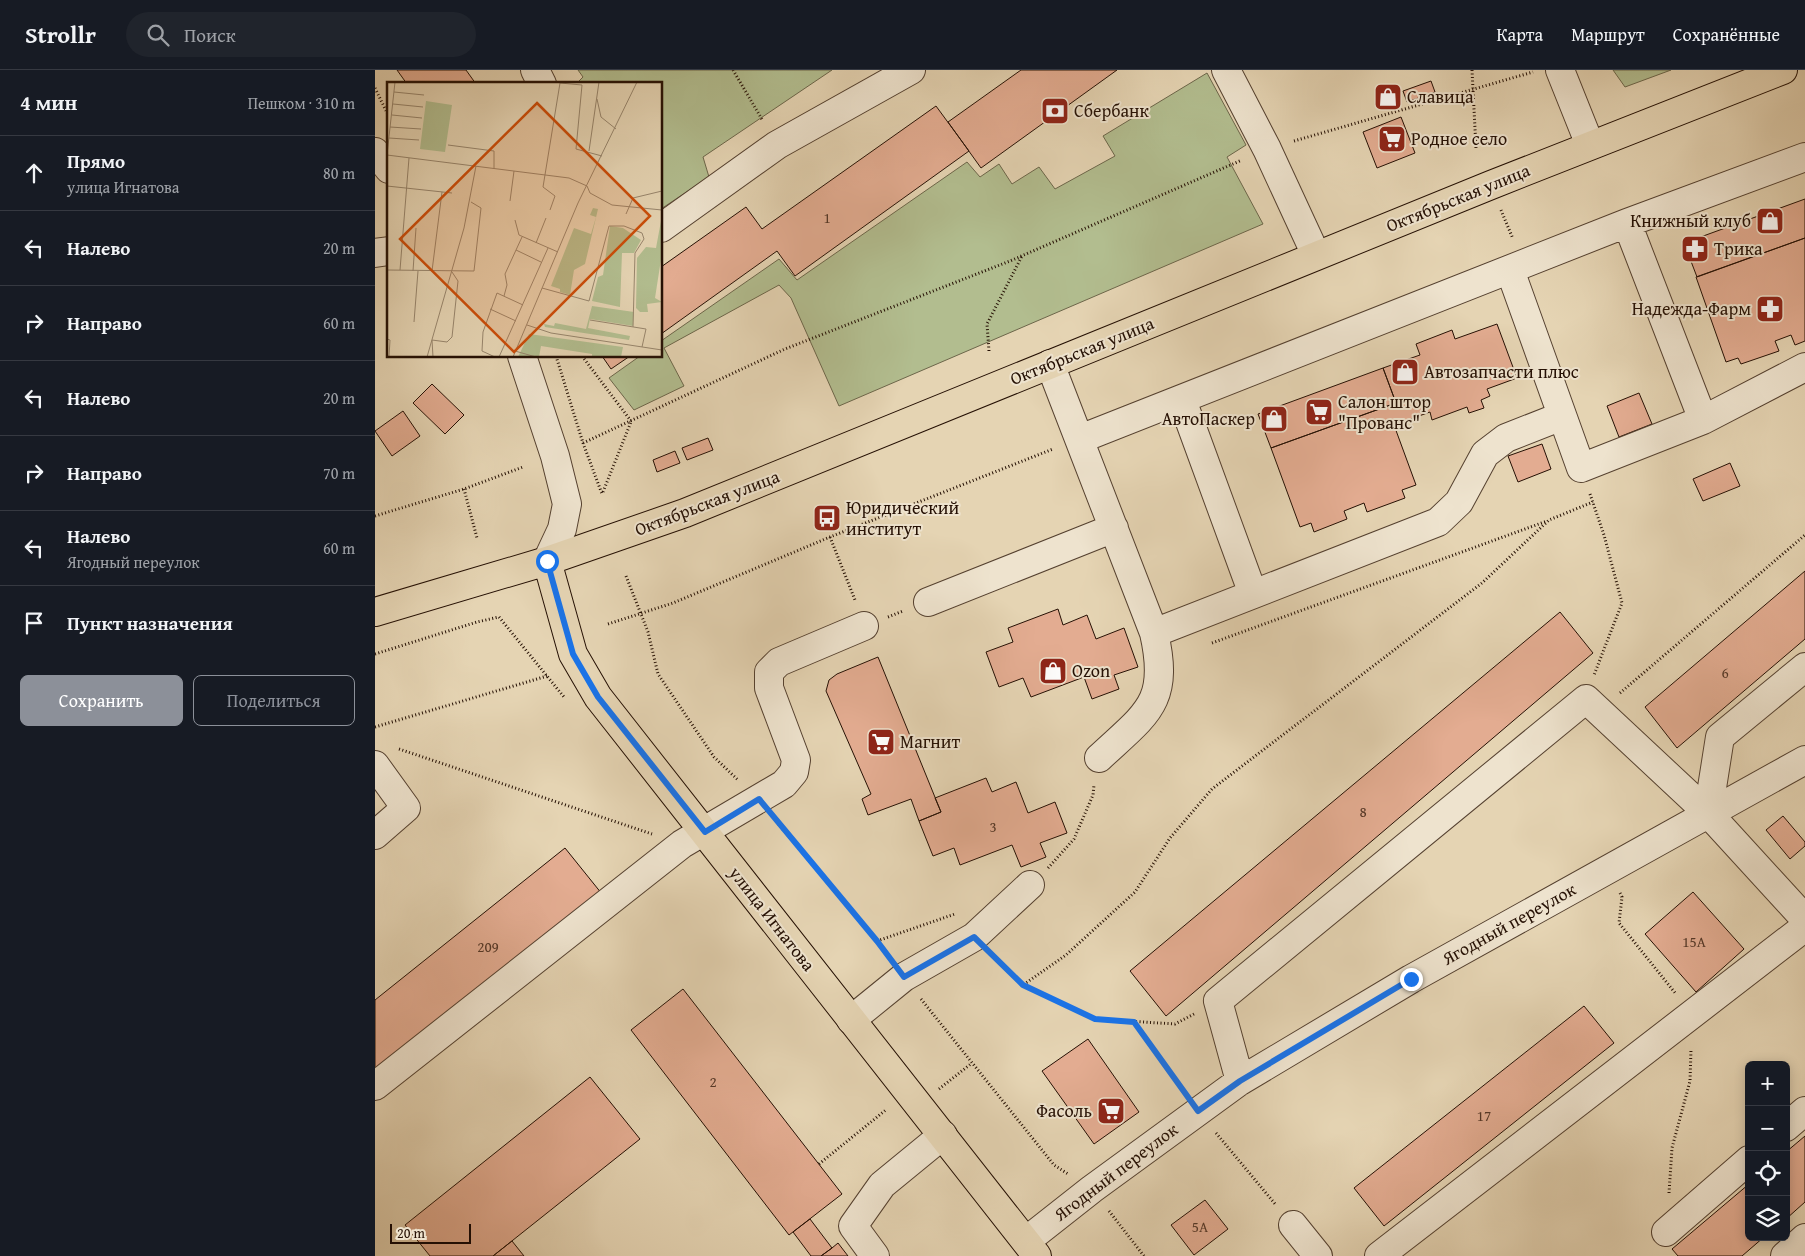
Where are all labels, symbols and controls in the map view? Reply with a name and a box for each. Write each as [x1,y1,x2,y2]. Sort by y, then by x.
search box [126,12,476,57]
text: Strollr [25,17,96,52]
icon: search [144,21,172,49]
text: Поиск [184,21,236,49]
text: Карта [1497,21,1543,48]
text: Маршрут [1571,21,1645,48]
text: Сохранённые [1673,21,1780,48]
inset map [387,82,663,358]
shop icon: Славица [1373,82,1403,112]
place label: Славица [1407,83,1474,110]
text: 4 мин [20,87,77,118]
text: Пешком · 310 m [248,91,355,115]
bank icon: Сбербанк [1040,96,1070,126]
place label: Сбербанк [1074,97,1149,124]
supermarket icon: Родное село [1377,124,1407,154]
place label: Родное село [1411,125,1507,152]
text: Прямо [67,147,125,175]
street label: Октябрьская улица [1382,156,1534,239]
icon: ahead [20,159,48,187]
text: 80 m [323,161,355,185]
text: улица Игнатова [67,175,179,199]
shop icon: Книжный клуб [1755,206,1785,236]
house number: 1 [823,207,831,228]
place label: Книжный клуб [1630,207,1751,234]
icon: left [20,234,48,262]
text: Налево [67,234,130,262]
pharmacy icon: Трика [1680,234,1710,264]
place label: Трика [1714,235,1763,262]
text: 20 m [323,236,355,260]
pharmacy icon: Надежда-Фарм [1755,294,1785,324]
place label: Надежда-Фарм [1632,295,1751,322]
icon: right [20,309,48,337]
text: Направо [67,309,142,337]
street label: Октябрьская улица [1006,309,1158,392]
text: 60 m [323,311,355,335]
shop icon: Автозапчасти плюс [1390,357,1420,387]
place label: Автозапчасти плюс [1424,358,1579,385]
icon: left [20,384,48,412]
text: Налево [67,384,130,412]
text: 20 m [323,386,355,410]
place label: Салон штор "Прованс" [1338,388,1431,436]
supermarket icon: Салон штор "Прованс" [1304,397,1334,427]
shop icon: АвтоПаскер [1259,404,1289,434]
place label: АвтоПаскер [1162,405,1255,432]
icon: right [20,459,48,487]
text: Направо [67,459,142,487]
text: 70 m [323,461,355,485]
street label: Октябрьская улица [630,462,784,543]
place label: Юридический институт [846,494,959,542]
bus stop icon: Юридический институт [812,503,842,533]
text: Налево [67,522,130,550]
icon: left [20,534,48,562]
text: 60 m [323,536,355,560]
text: Ягодный переулок [67,550,200,574]
route start [536,550,559,573]
icon: arrive [20,609,48,637]
text: Пункт назначения [67,609,233,637]
shop icon: Ozon [1038,656,1068,686]
place label: Ozon [1072,657,1110,684]
house number: 6 [1721,662,1729,683]
button: Сохранить [20,675,183,726]
button: Поделиться [193,675,355,726]
supermarket icon: Магнит [866,727,896,757]
place label: Магнит [900,728,960,755]
house number: 8 [1359,801,1367,822]
house number: 3 [989,816,997,837]
street label: улица Игнатова [722,860,822,977]
street label: Ягодный переулок [1436,875,1581,972]
house number: 15А [1682,931,1706,952]
house number: 209 [477,936,499,957]
route end [1400,968,1423,991]
map controls [1745,1061,1790,1241]
button: + [1745,1061,1790,1106]
house number: 2 [709,1071,717,1092]
supermarket icon: Фасоль [1096,1096,1126,1126]
place label: Фасоль [1036,1097,1092,1124]
house number: 17 [1477,1105,1491,1126]
button: − [1745,1106,1790,1151]
street label: Ягодный переулок [1047,1116,1184,1228]
button: locate [1745,1151,1790,1196]
button: layers [1745,1196,1790,1241]
house number: 5А [1192,1216,1208,1237]
scale bar [390,1221,471,1244]
text: 20 m [397,1223,425,1243]

